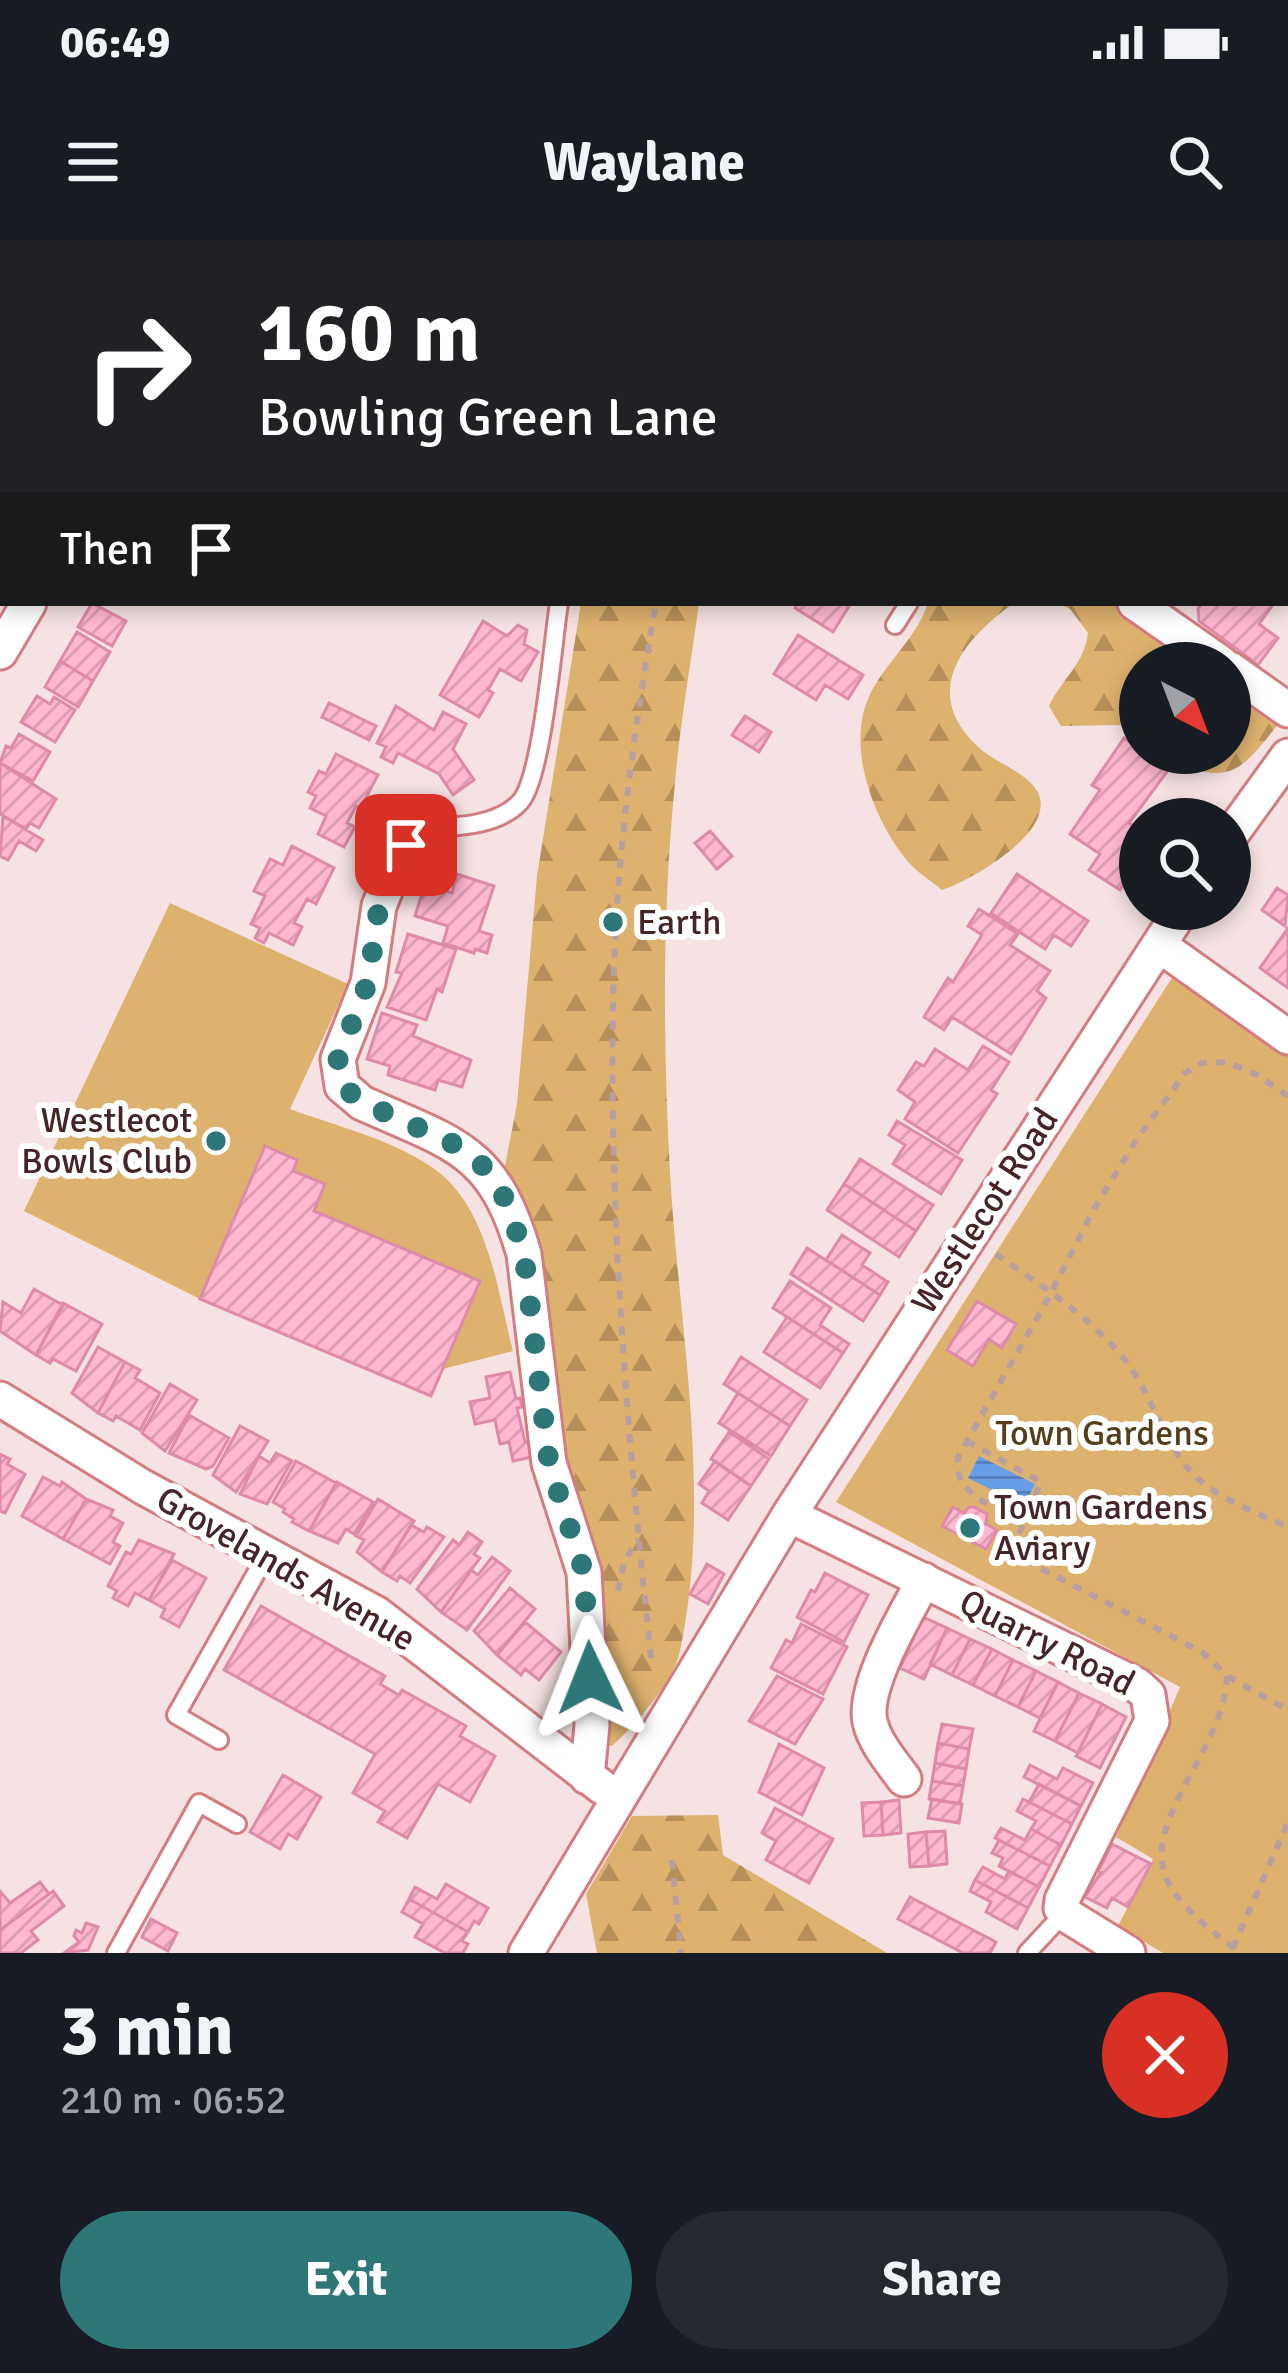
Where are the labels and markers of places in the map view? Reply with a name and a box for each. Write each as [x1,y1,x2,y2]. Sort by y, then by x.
pin [355,794,457,896]
place label: Earth [637,900,722,945]
marker: Earth [600,909,626,935]
place label: Westlecot Bowls Club [21,1098,192,1184]
marker: Westlecot Bowls Club [203,1128,229,1154]
place label: Town Gardens Aviary [994,1485,1207,1571]
marker: Town Gardens Aviary [957,1515,983,1541]

